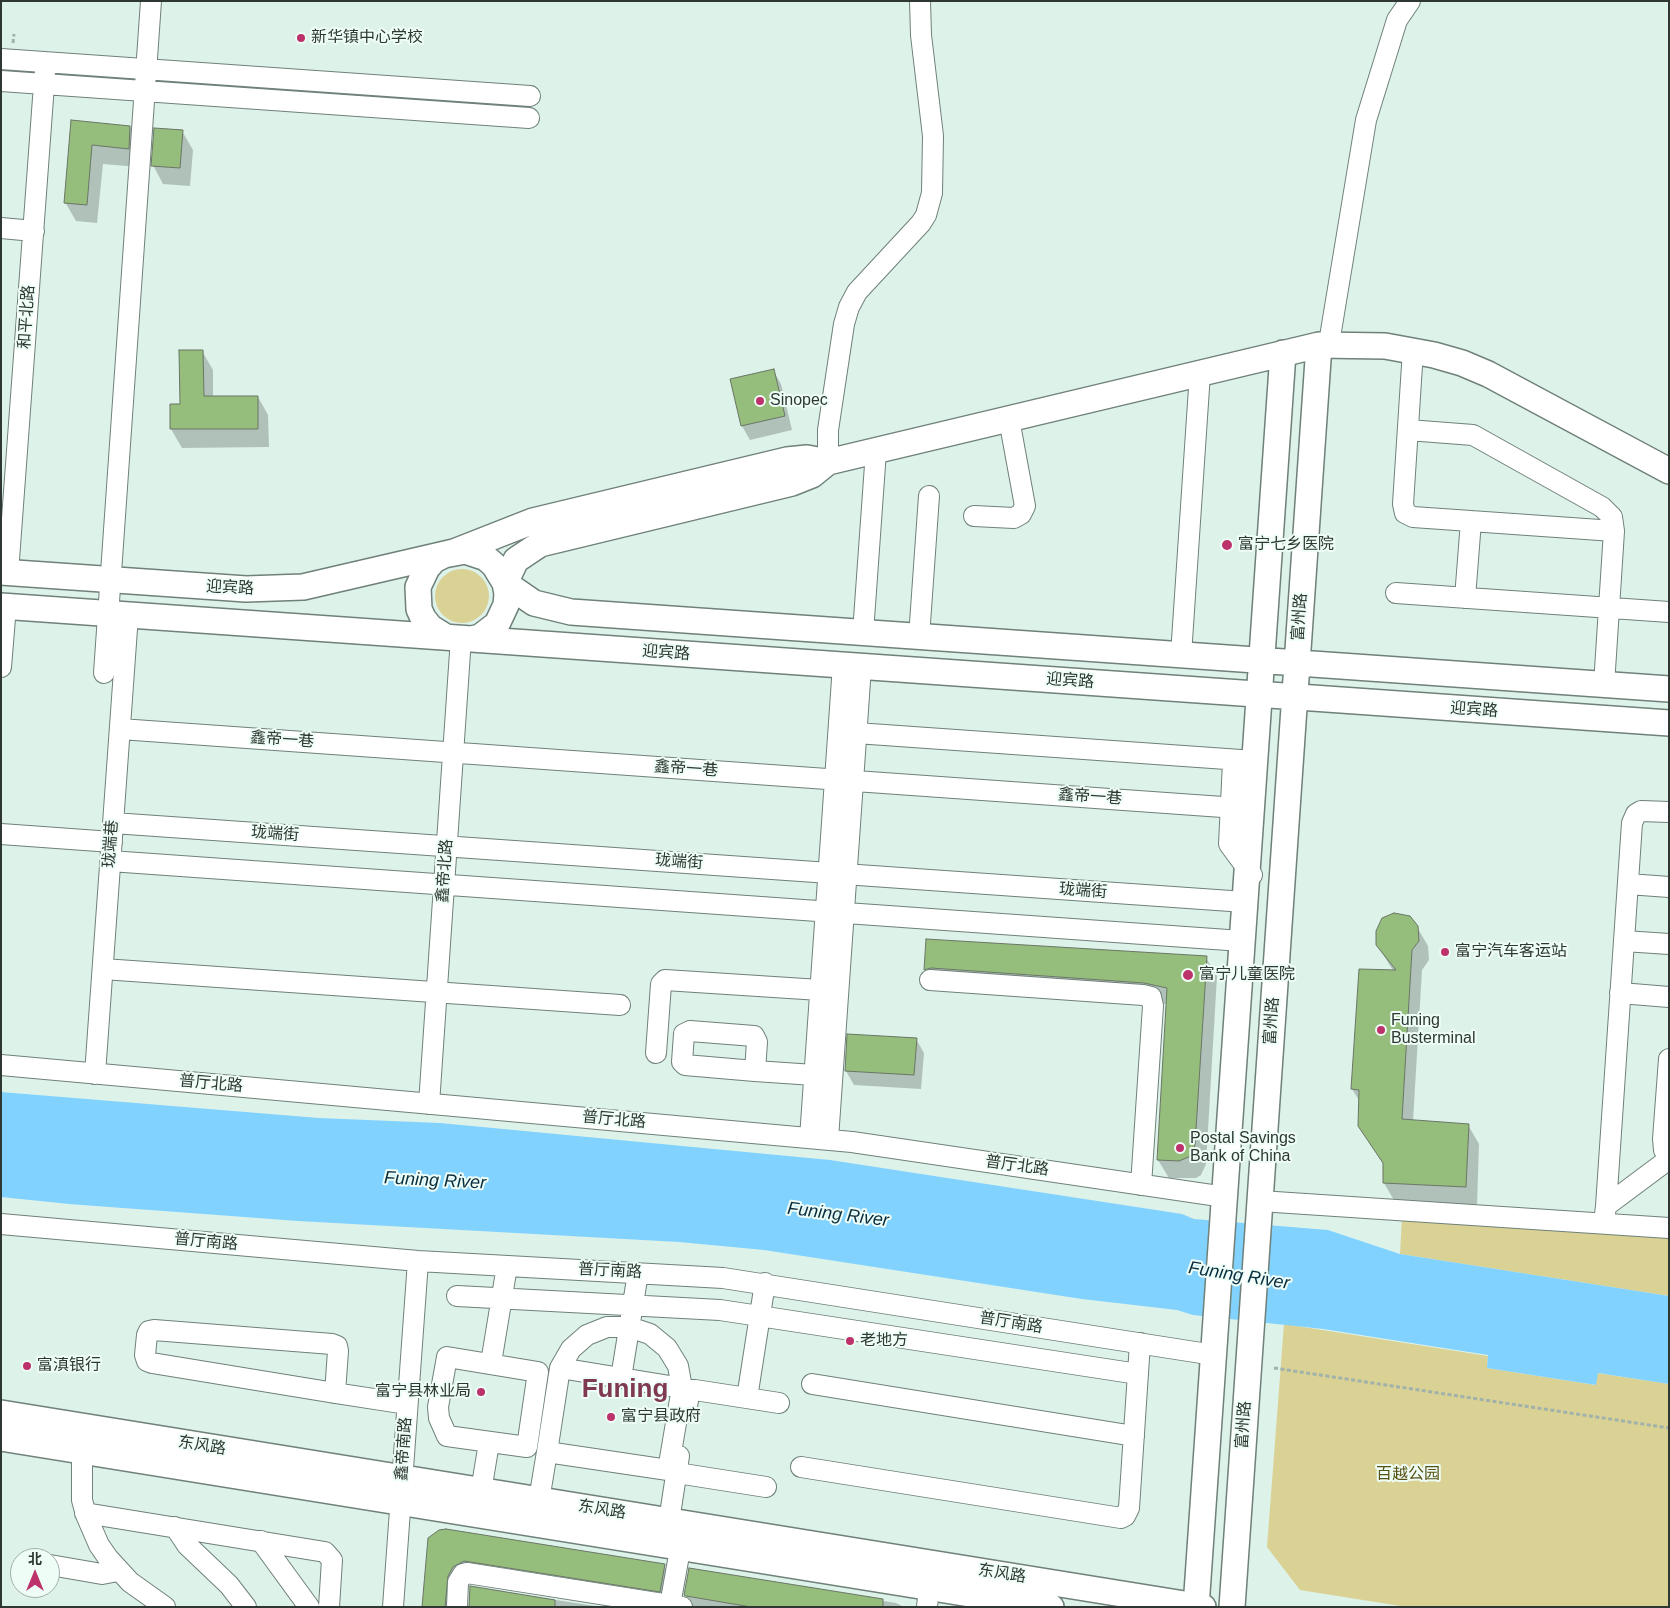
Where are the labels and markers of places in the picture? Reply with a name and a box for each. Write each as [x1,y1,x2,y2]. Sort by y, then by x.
place label: 新华镇中心学校 [311,28,423,48]
marker: 新华镇中心学校 [295,32,307,44]
place label: Sinopec [770,391,828,411]
marker: Sinopec [754,395,766,407]
place label: 富宁七乡医院 [1238,535,1334,555]
marker: 富宁七乡医院 [1220,538,1234,552]
place label: 富宁汽车客运站 [1455,942,1567,962]
marker: 富宁汽车客运站 [1439,946,1451,958]
place label: 富宁儿童医院 [1199,965,1295,985]
marker: 富宁儿童医院 [1181,968,1195,982]
place label: Funing Busterminal [1391,1011,1475,1049]
marker: Funing Busterminal [1375,1024,1387,1036]
place label: Postal Savings Bank of China [1190,1129,1296,1167]
marker: Postal Savings Bank of China [1174,1142,1186,1154]
place label: 老地方 [860,1331,908,1351]
marker: 老地方 [844,1335,856,1347]
place label: 富滇银行 [37,1356,101,1376]
marker: 富滇银行 [21,1360,33,1372]
place label: 富宁县林业局 [375,1382,471,1402]
marker: 富宁县林业局 [475,1386,487,1398]
place label: 富宁县政府 [621,1407,701,1427]
marker: 富宁县政府 [605,1411,617,1423]

